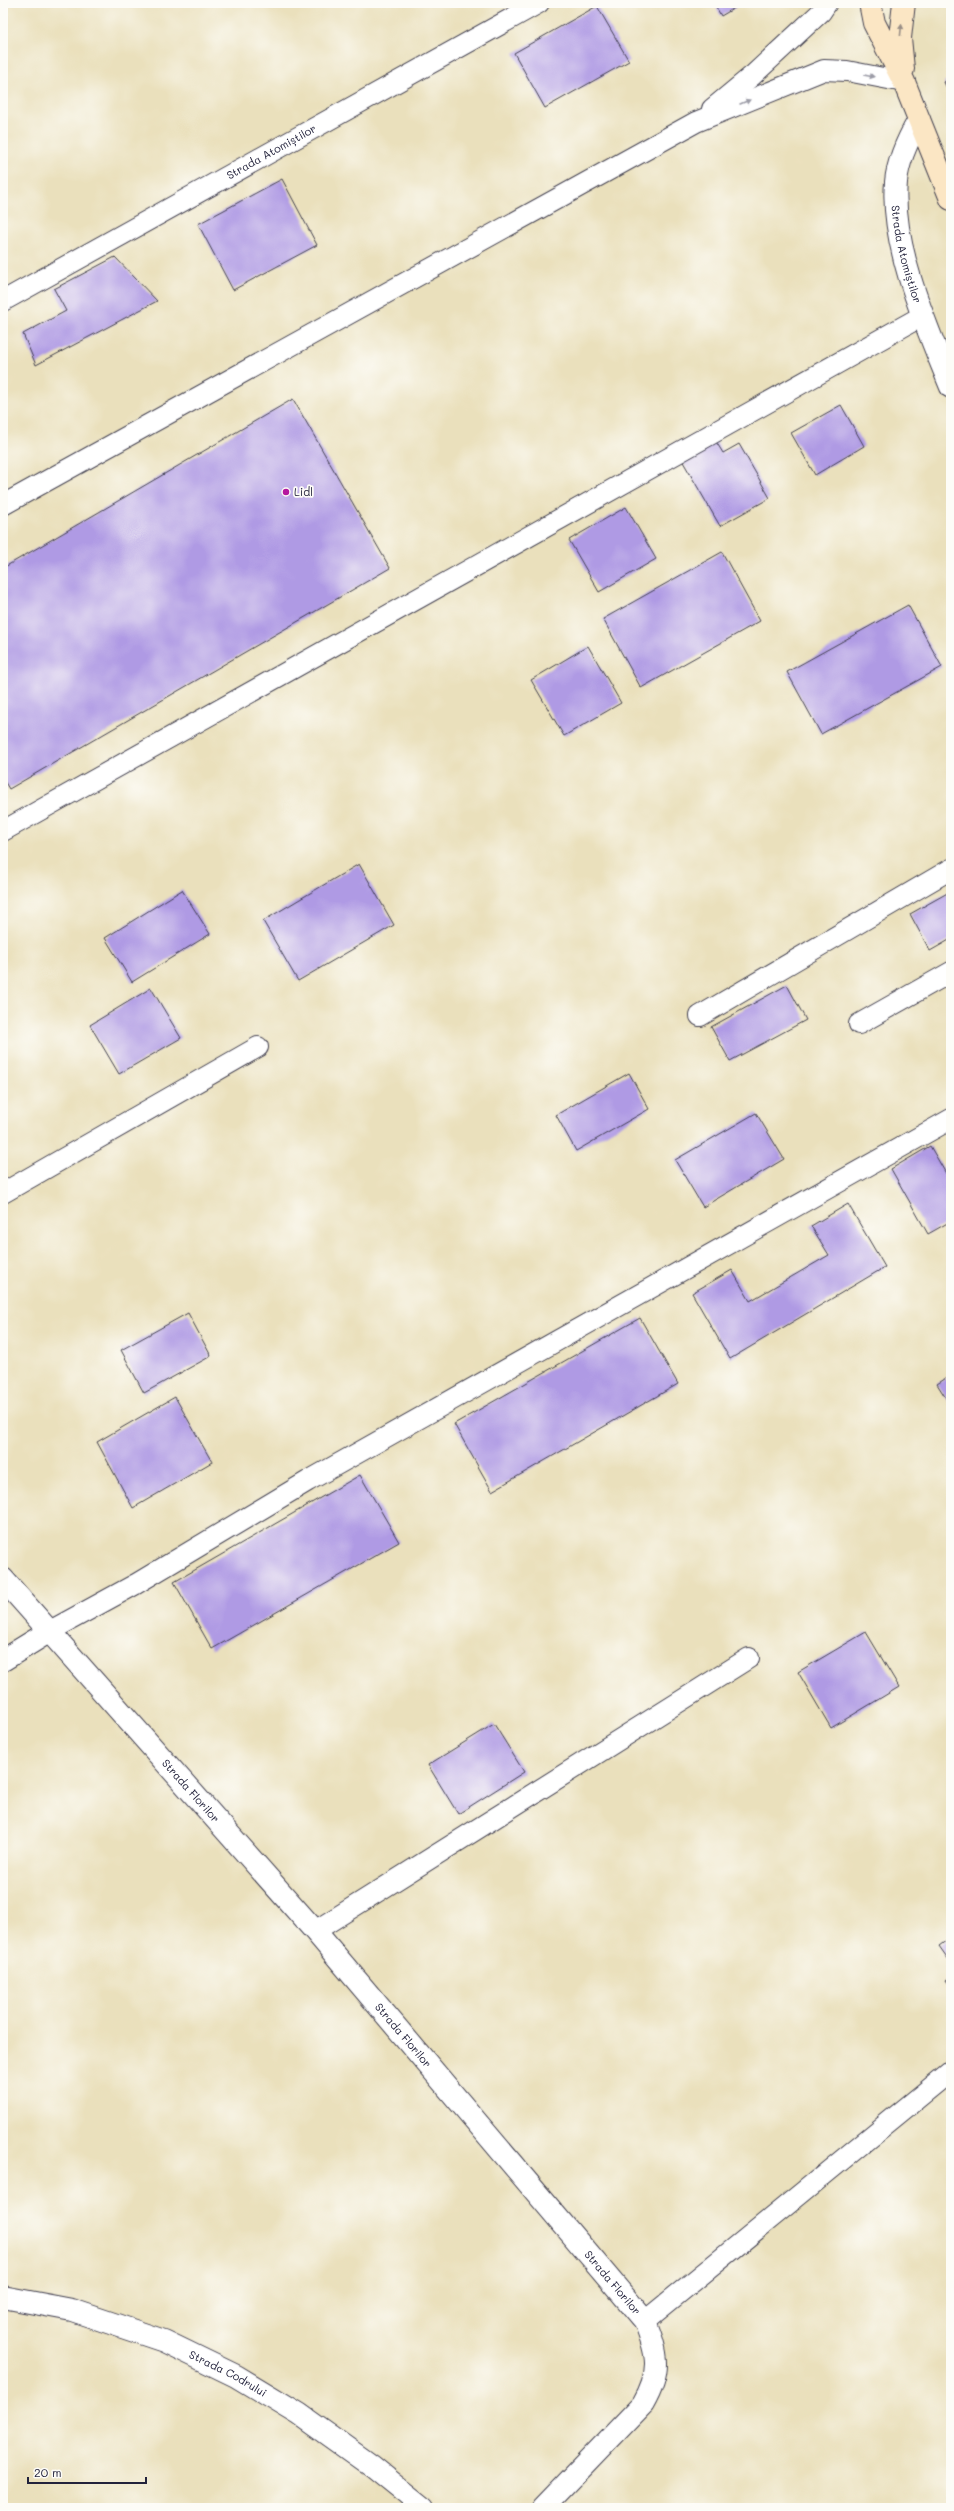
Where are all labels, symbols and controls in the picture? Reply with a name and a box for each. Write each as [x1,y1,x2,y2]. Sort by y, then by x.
one-way arrow [897,24,904,36]
one-way arrow [862,73,875,79]
one-way arrow [740,99,751,105]
street label: Strada Atomiștilor [224,120,319,182]
street label: Strada Atomiștilor [889,205,926,305]
place label: Lidl [294,484,313,499]
marker: Lidl [281,487,291,497]
street label: Strada Florilor [159,1756,223,1825]
street label: Strada Florilor [372,2000,435,2070]
street label: Strada Florilor [581,2247,644,2318]
street label: Strada Codrului [187,2346,270,2400]
scale bar [28,2459,146,2485]
text: 20 m [34,2464,62,2480]

